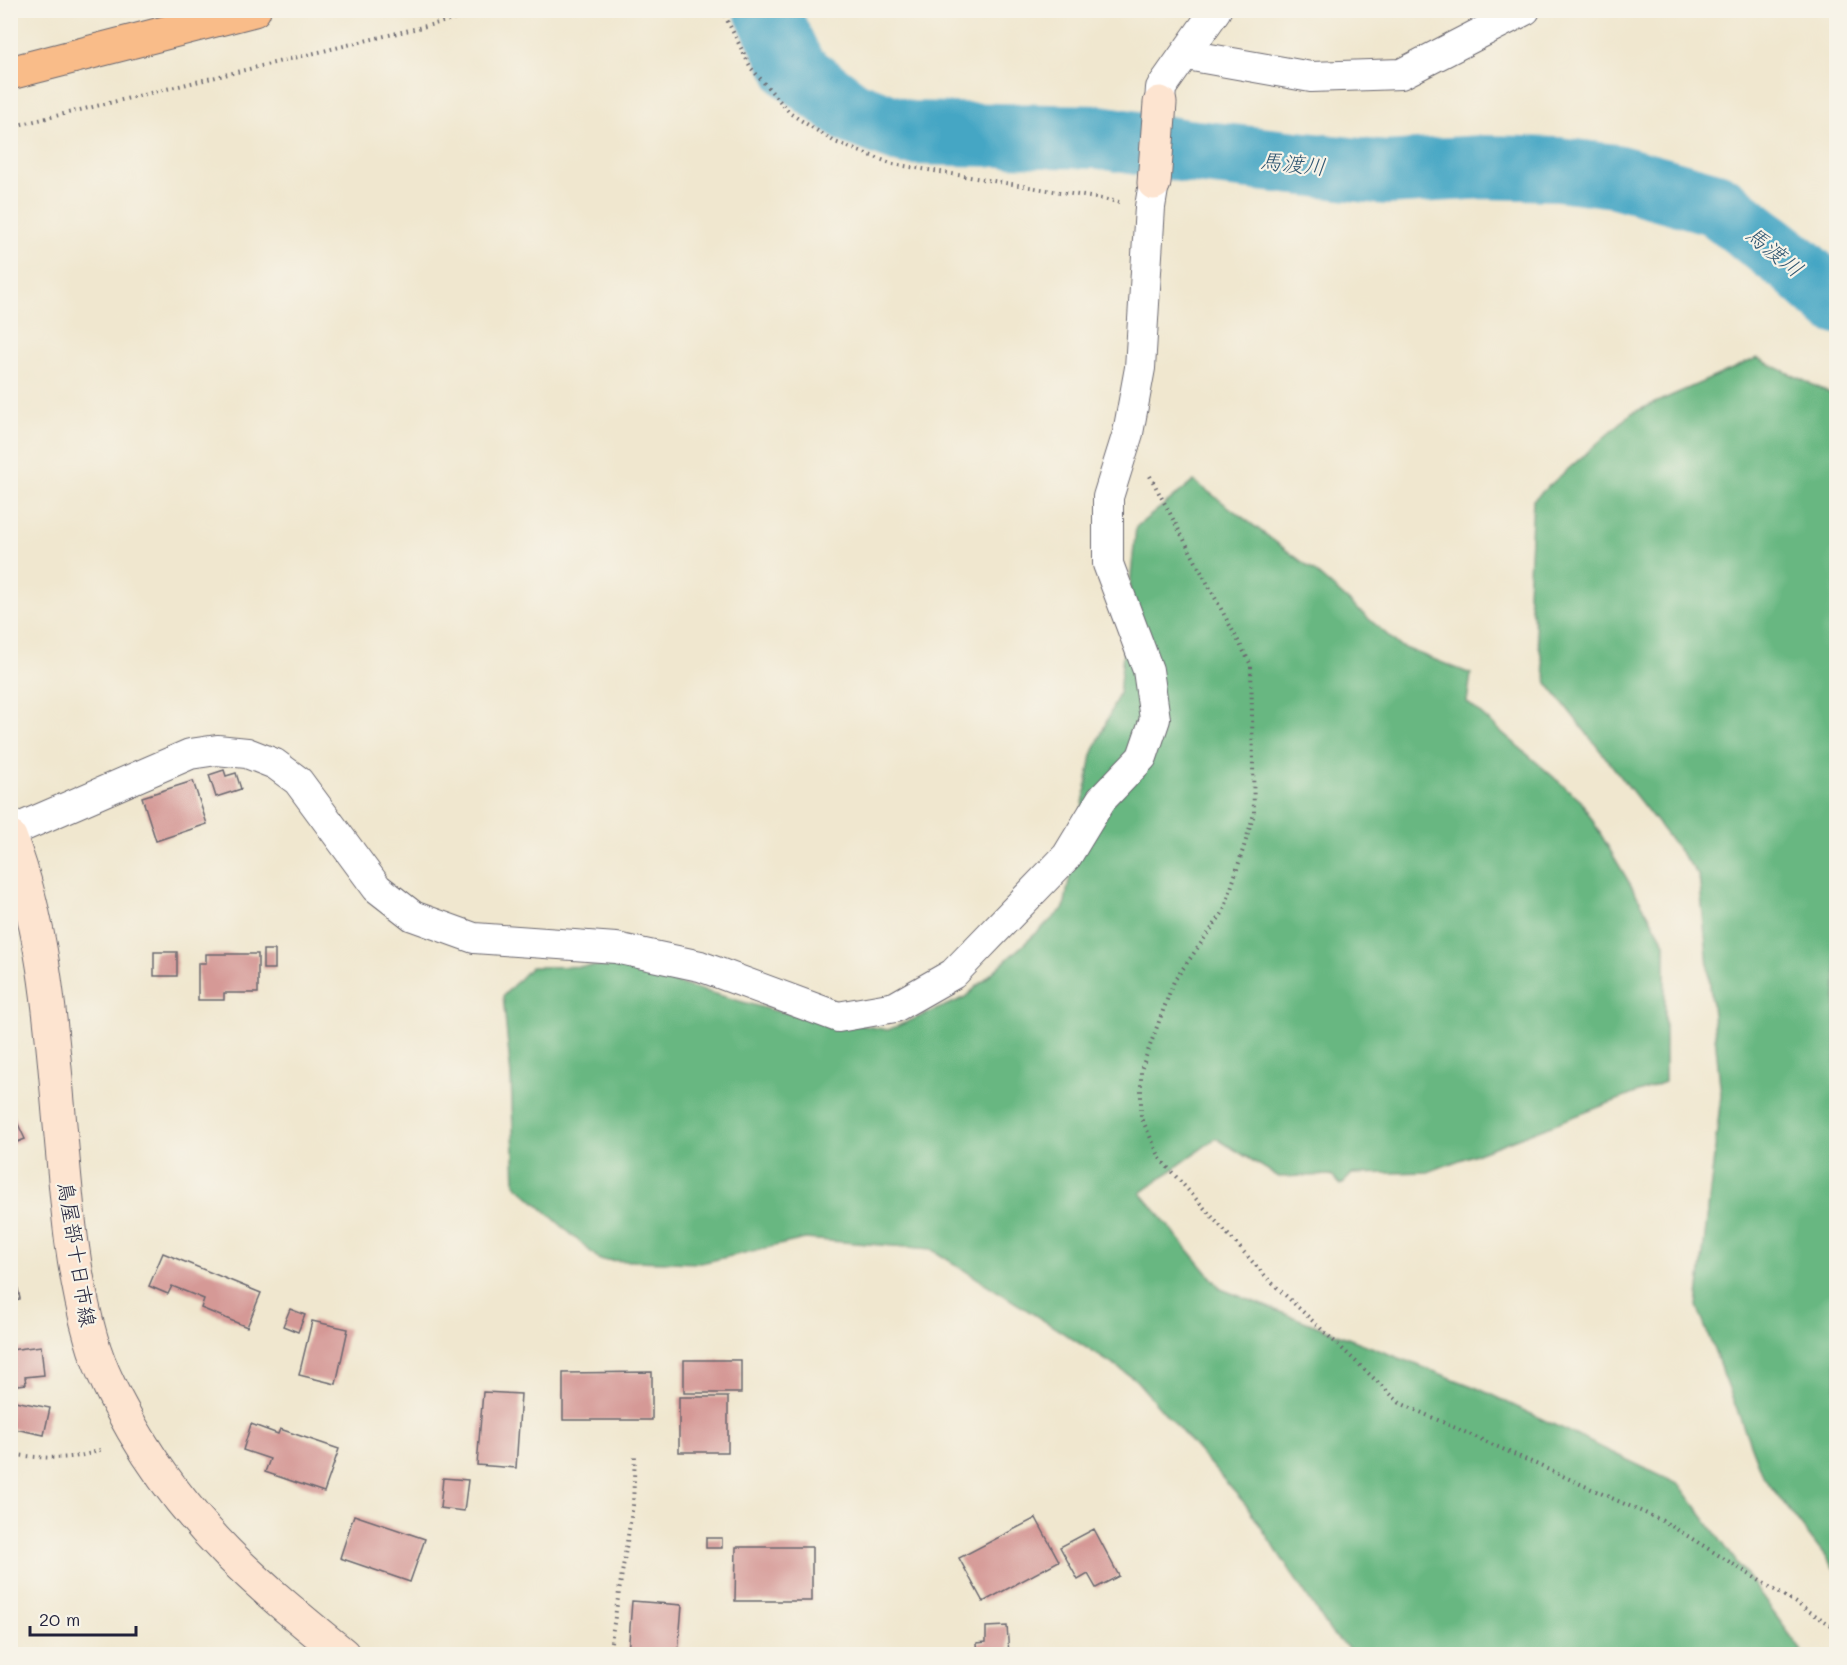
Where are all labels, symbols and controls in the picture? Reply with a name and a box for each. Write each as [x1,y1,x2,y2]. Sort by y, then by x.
water label: 馬渡川 [1259,145,1327,181]
water label: 馬渡川 [1740,219,1810,283]
street label: 鳥屋部十日市線 [53,1179,103,1329]
scale bar [30,1599,136,1637]
text: 20 m [39,1607,80,1631]

